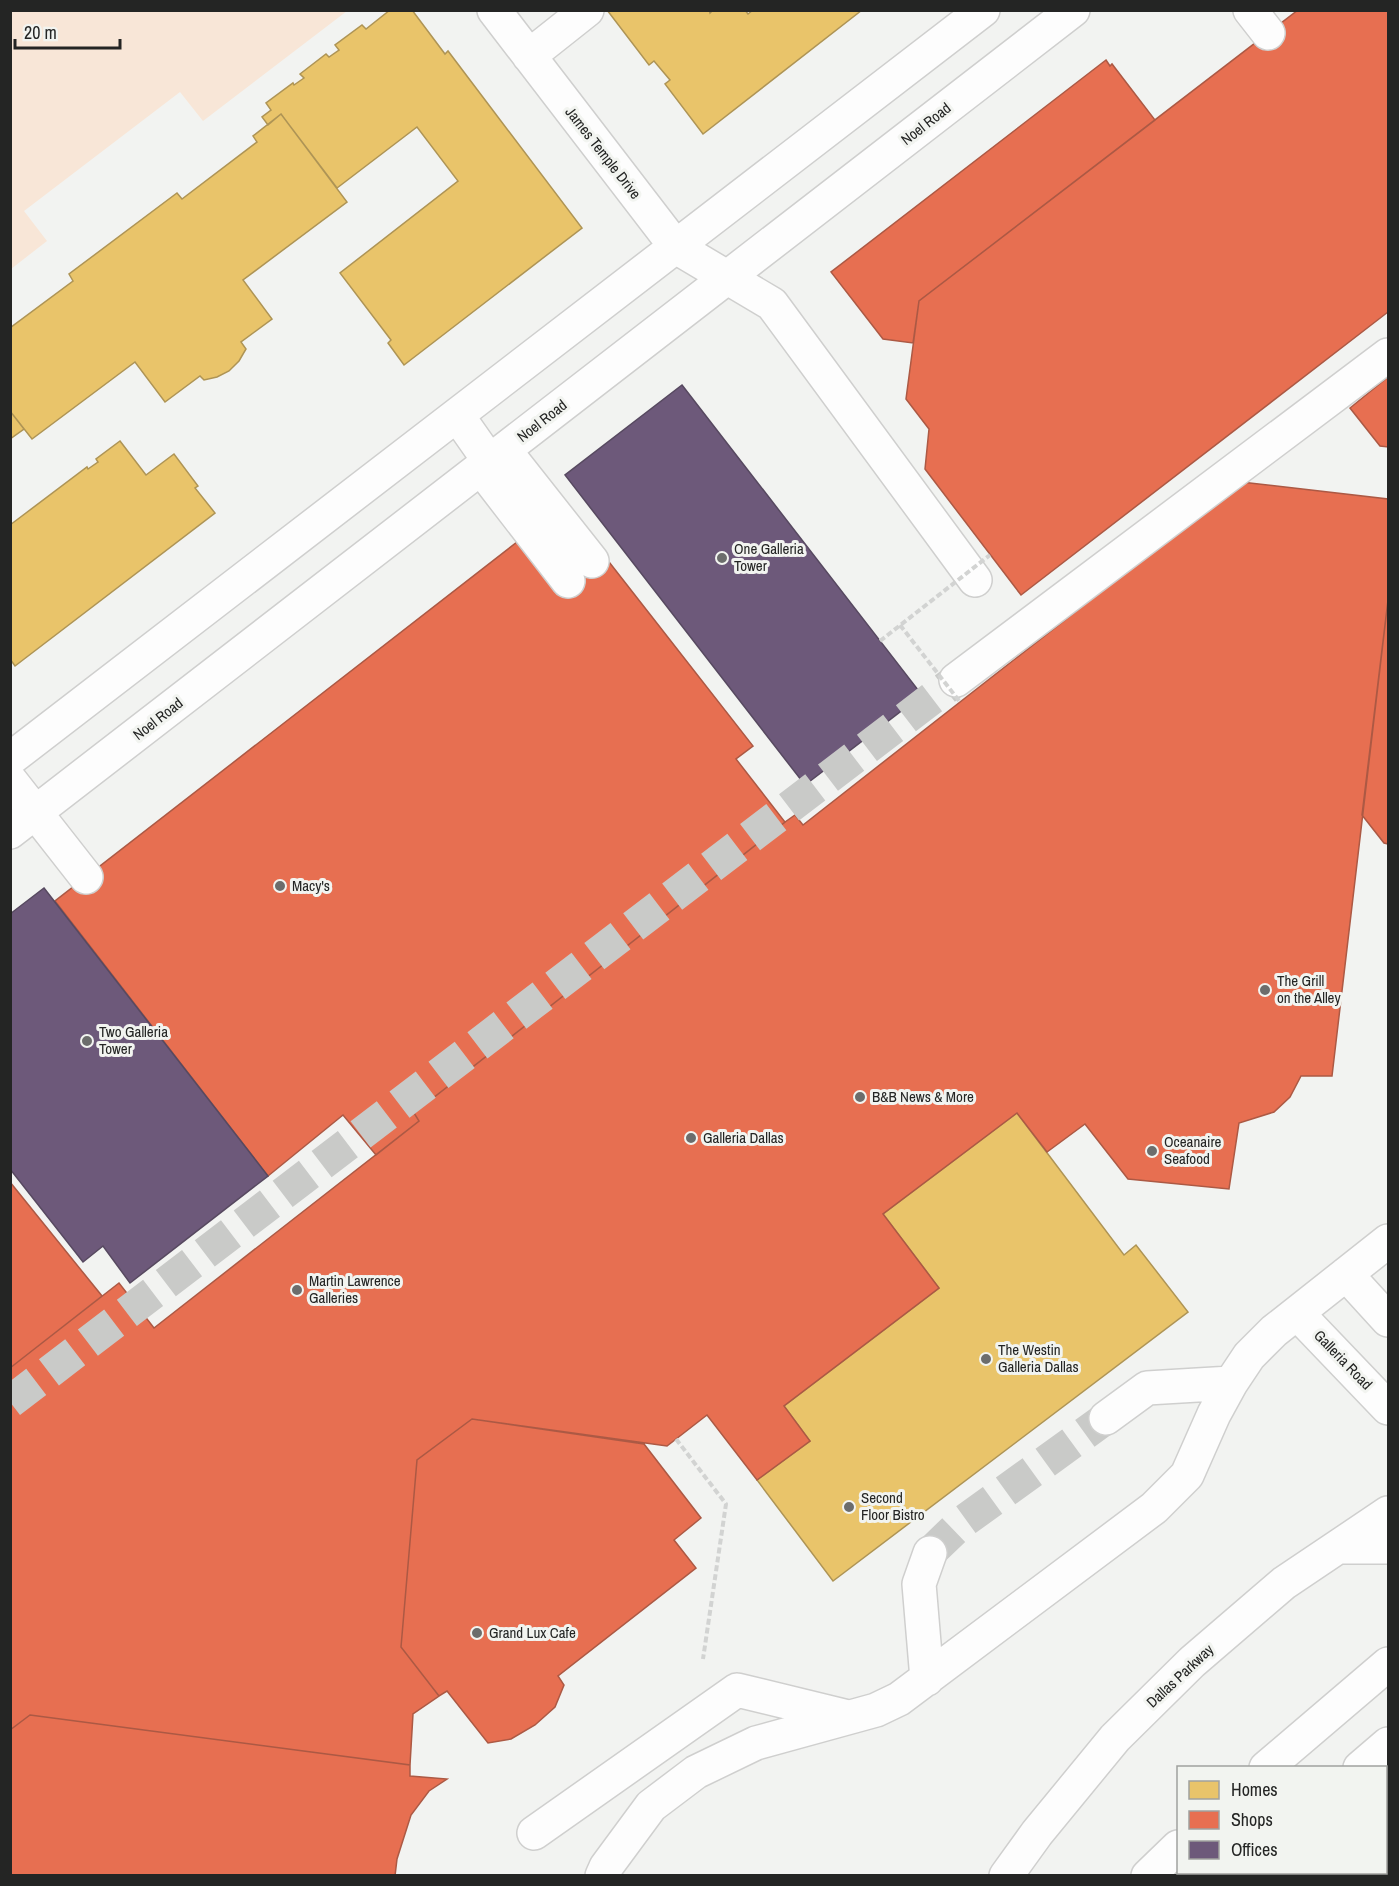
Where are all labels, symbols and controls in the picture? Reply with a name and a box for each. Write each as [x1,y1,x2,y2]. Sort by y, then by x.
scale bar [15,12,120,50]
text: 20 m [24,20,57,45]
street label: Noel Road [896,97,955,150]
street label: James Temple Drive [561,102,646,203]
street label: Noel Road [512,394,571,447]
place label: One Galleria Tower [734,538,804,576]
marker: One Galleria Tower [715,551,729,565]
street label: Noel Road [128,692,187,745]
place label: Macy's [292,875,330,896]
marker: Macy's [273,879,287,893]
place label: The Grill on the Alley [1277,970,1341,1008]
marker: The Grill on the Alley [1258,983,1272,997]
place label: Two Galleria Tower [99,1021,168,1059]
marker: Two Galleria Tower [80,1034,94,1048]
place label: B&B News & More [872,1086,974,1107]
marker: B&B News & More [853,1090,867,1104]
place label: Galleria Dallas [703,1127,784,1148]
marker: Galleria Dallas [684,1131,698,1145]
place label: Oceanaire Seafood [1164,1131,1222,1169]
marker: Oceanaire Seafood [1145,1144,1159,1158]
place label: Martin Lawrence Galleries [309,1270,401,1308]
marker: Martin Lawrence Galleries [290,1283,304,1297]
street label: Galleria Road [1309,1325,1377,1394]
place label: The Westin Galleria Dallas [998,1339,1079,1377]
marker: The Westin Galleria Dallas [979,1352,993,1366]
place label: Second Floor Bistro [861,1487,925,1525]
marker: Second Floor Bistro [842,1500,856,1514]
place label: Grand Lux Cafe [489,1622,576,1643]
marker: Grand Lux Cafe [470,1626,484,1640]
street label: Dallas Parkway [1142,1638,1218,1712]
legend [1177,1766,1387,1874]
text: Homes [1231,1777,1278,1802]
text: Shops [1231,1807,1273,1832]
text: Offices [1231,1837,1278,1862]

